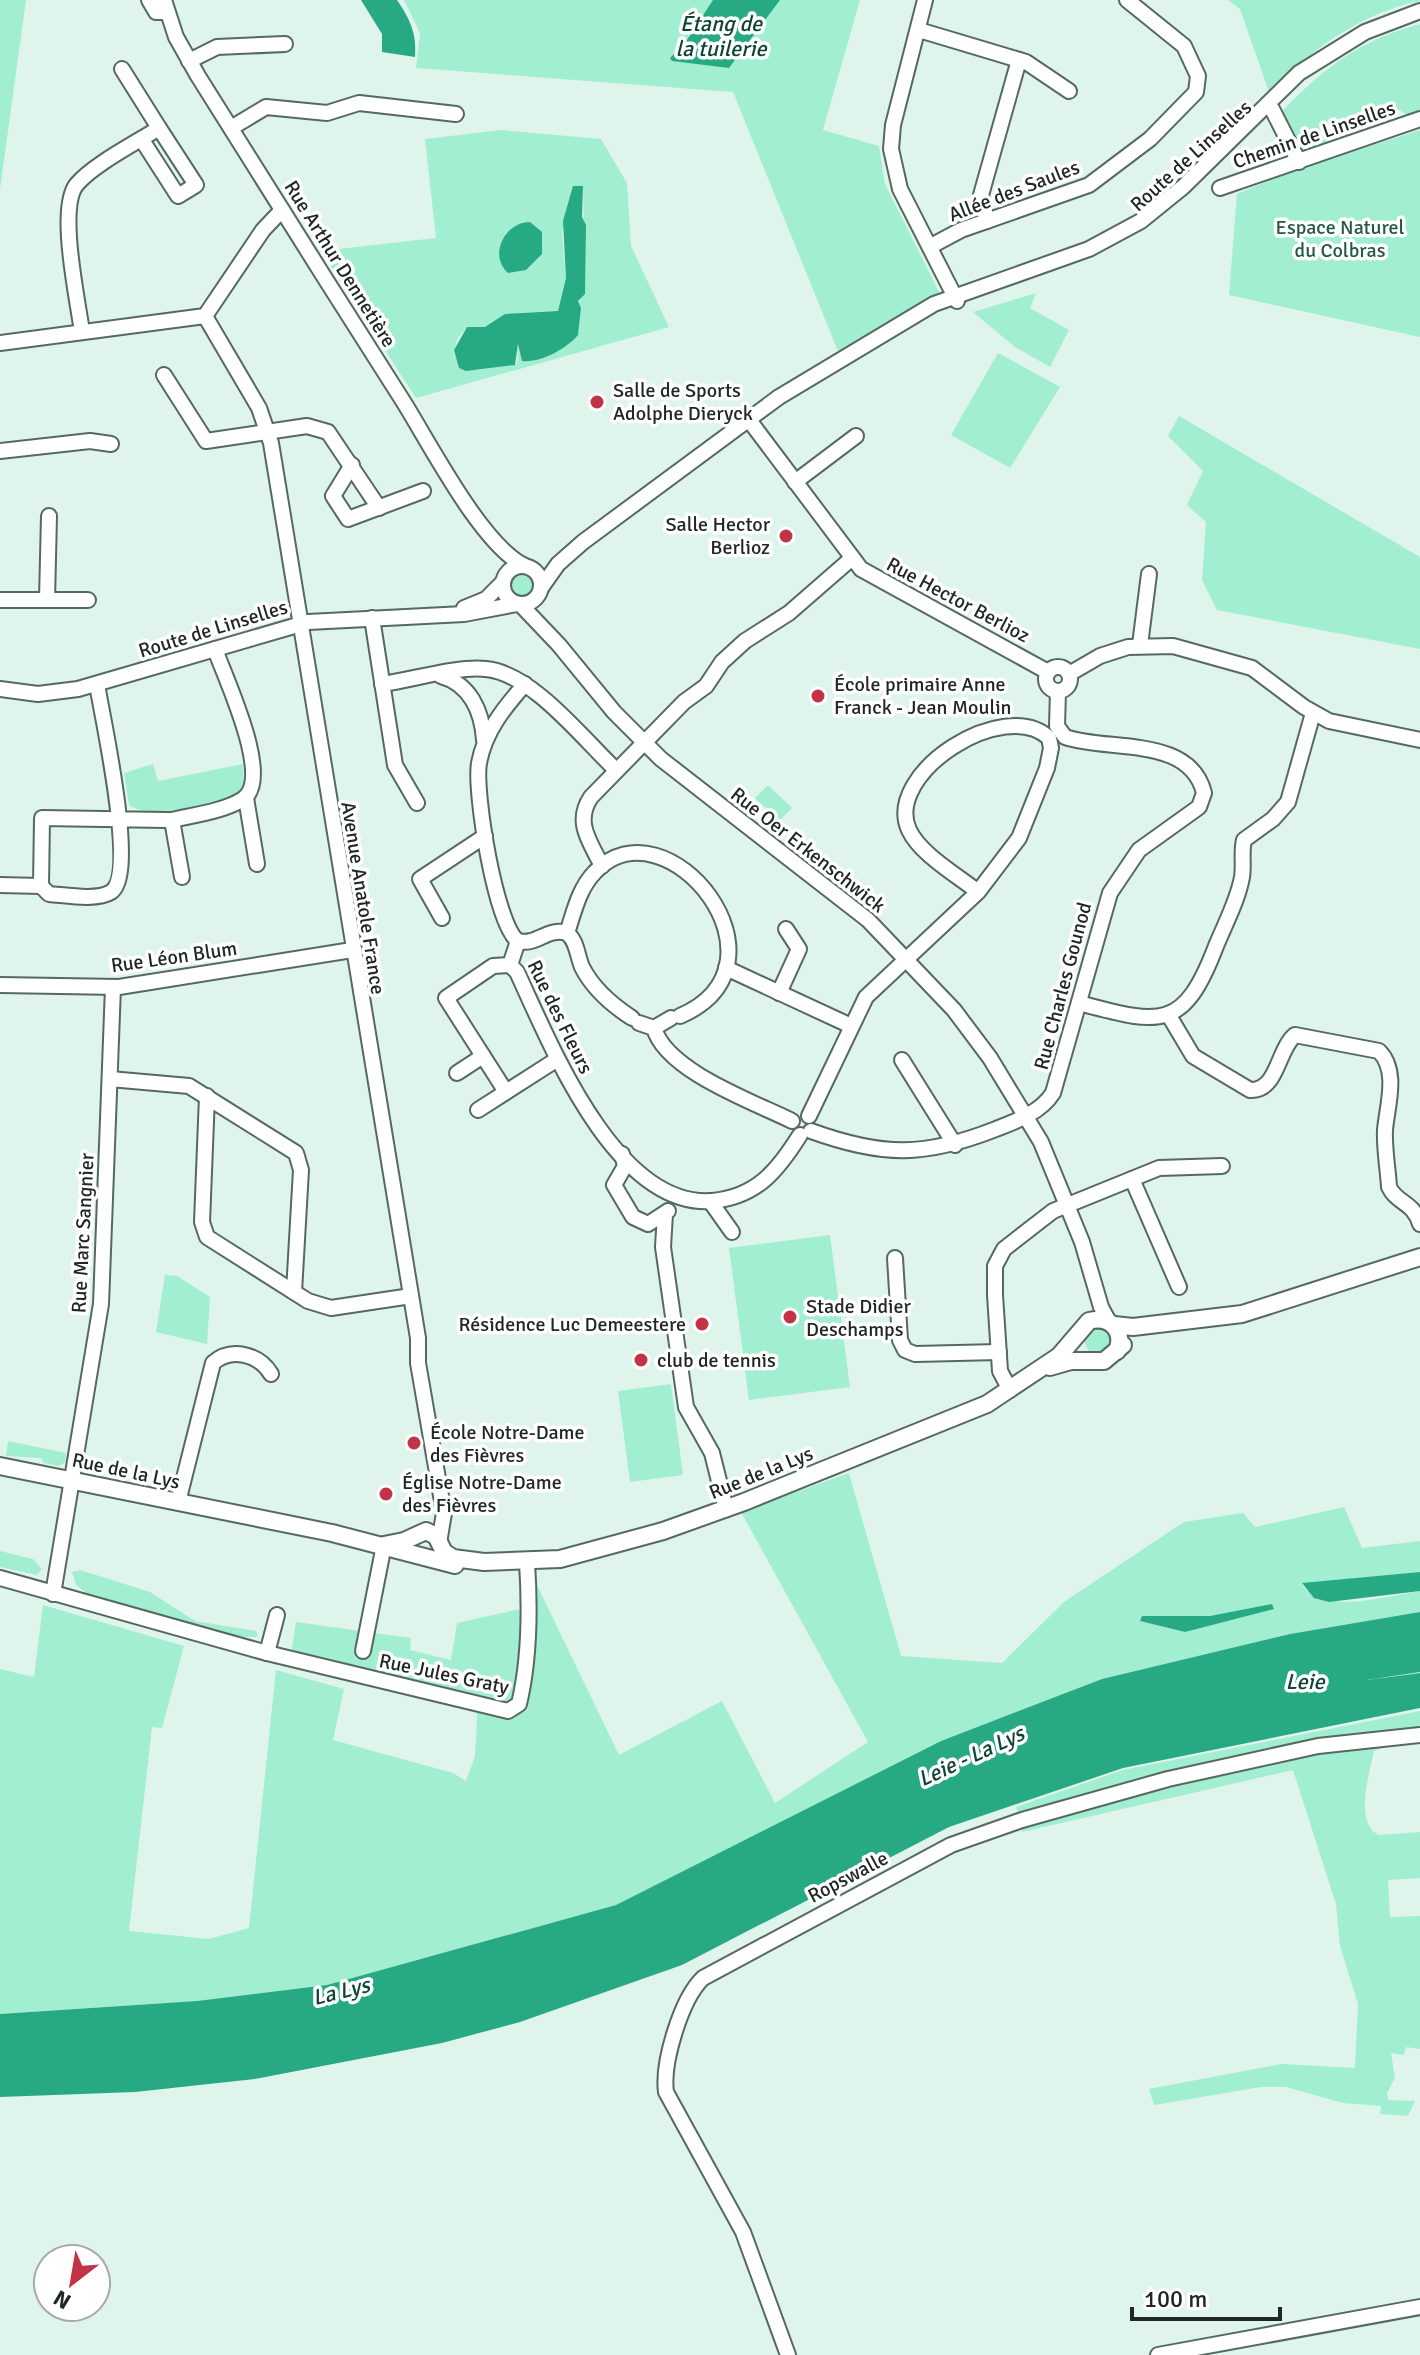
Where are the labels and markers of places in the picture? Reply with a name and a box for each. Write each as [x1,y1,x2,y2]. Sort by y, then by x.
place label: Salle de Sports Adolphe Dieryck [613,378,753,426]
marker: Salle de Sports Adolphe Dieryck [588,393,606,411]
place label: Salle Hector Berlioz [666,512,771,560]
marker: Salle Hector Berlioz [777,527,795,545]
place label: École primaire Anne Franck - Jean Moulin [834,672,1012,720]
marker: École primaire Anne Franck - Jean Moulin [809,687,827,705]
place label: Stade Didier Deschamps [806,1294,912,1342]
marker: Stade Didier Deschamps [781,1308,799,1326]
place label: Résidence Luc Demeestere [459,1312,686,1337]
marker: Résidence Luc Demeestere [693,1315,711,1333]
place label: club de tennis [657,1348,776,1373]
marker: club de tennis [632,1351,650,1369]
place label: École Notre-Dame des Fièvres [430,1420,585,1468]
marker: École Notre-Dame des Fièvres [405,1434,423,1452]
place label: Église Notre-Dame des Fièvres [402,1470,562,1518]
marker: Église Notre-Dame des Fièvres [377,1485,395,1503]

